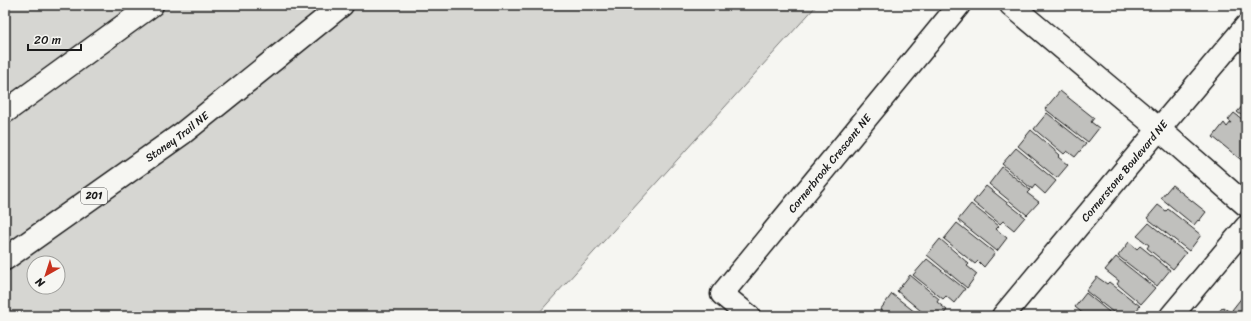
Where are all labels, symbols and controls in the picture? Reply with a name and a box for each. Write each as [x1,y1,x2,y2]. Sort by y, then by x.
scale bar [28,26,81,52]
text: 20 m [34,29,61,51]
street label: Stoney Trail NE [141,106,214,167]
street label: Cornerbrook Crescent NE [783,109,876,217]
street label: Cornerstone Boulevard NE [1076,115,1173,226]
road number: 201 [81,188,107,204]
north arrow [26,255,66,295]
text: N [31,272,50,293]

